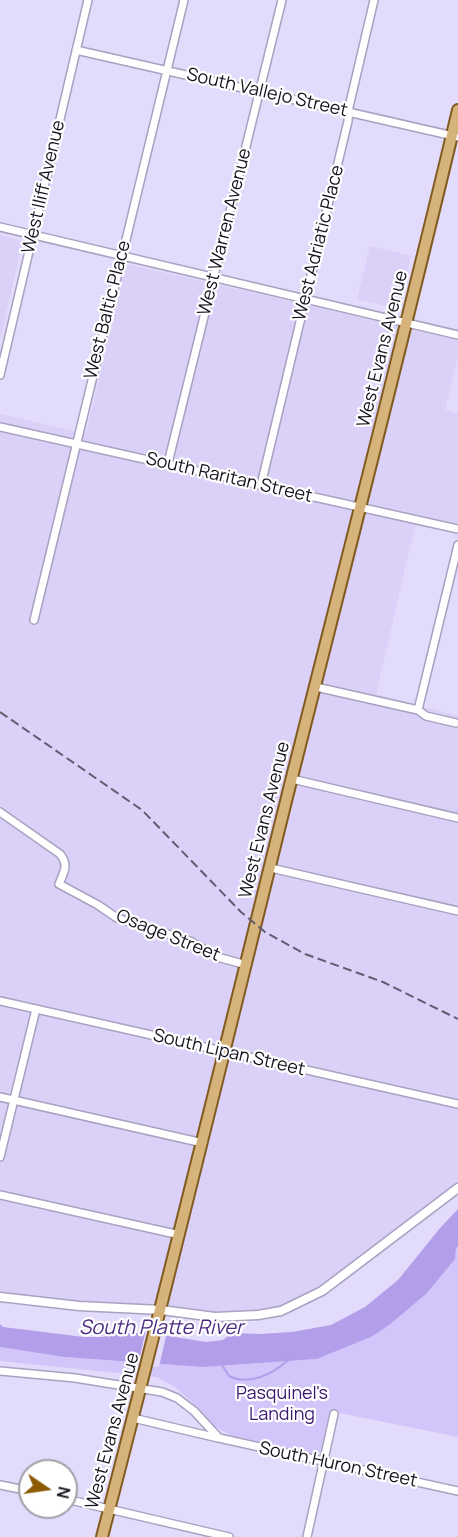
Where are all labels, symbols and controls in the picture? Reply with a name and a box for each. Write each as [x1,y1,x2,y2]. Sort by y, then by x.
street label: South Vallejo Street [184,64,350,122]
street label: West Iliff Avenue [18,118,70,256]
street label: West Warren Avenue [194,146,256,318]
street label: West Adriatic Place [289,163,349,323]
street label: West Baltic Place [80,238,136,382]
street label: West Evans Avenue [353,268,413,430]
street label: South Raritan Street [144,448,314,508]
street label: West Evans Avenue [235,739,295,901]
street label: Osage Street [113,905,223,967]
street label: South Lipan Street [151,1025,307,1081]
water label: South Platte River [79,1316,243,1340]
street label: West Evans Avenue [82,1351,144,1511]
park label: Pasquinel's Landing [236,1383,328,1426]
street label: South Huron Street [257,1438,419,1492]
north arrow [18,1459,78,1519]
text: N [52,1485,76,1501]

